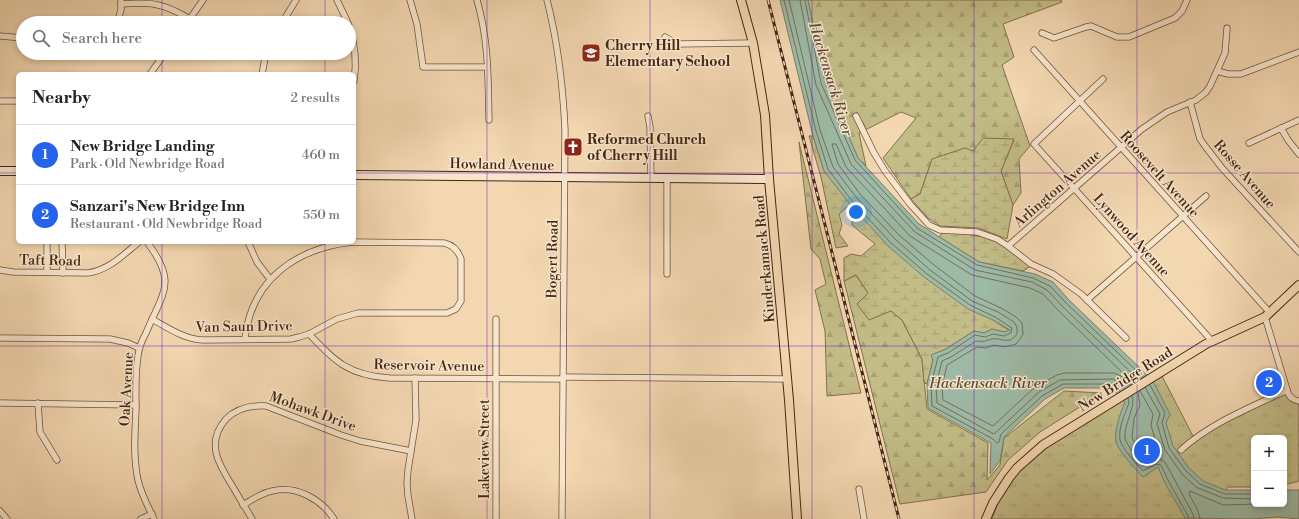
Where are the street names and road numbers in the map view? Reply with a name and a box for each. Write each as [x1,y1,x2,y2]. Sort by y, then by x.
street label: Roosevelt Avenue [1116,128,1203,222]
street label: Rosse Avenue [1209,136,1279,213]
street label: Arlington Avenue [1010,146,1105,232]
street label: Howland Avenue [449,155,555,175]
street label: Lynwood Avenue [1089,190,1174,281]
street label: Kinderkamack Road [750,194,780,323]
street label: Bogert Road [543,220,563,299]
street label: Taft Road [19,251,81,271]
street label: Van Saun Drive [194,317,293,337]
street label: New Bridge Road [1075,344,1176,416]
street label: Oak Avenue [116,351,138,427]
street label: Reservoir Avenue [374,356,484,376]
street label: Mohawk Drive [267,388,359,436]
street label: Lakeview Street [476,399,494,499]

